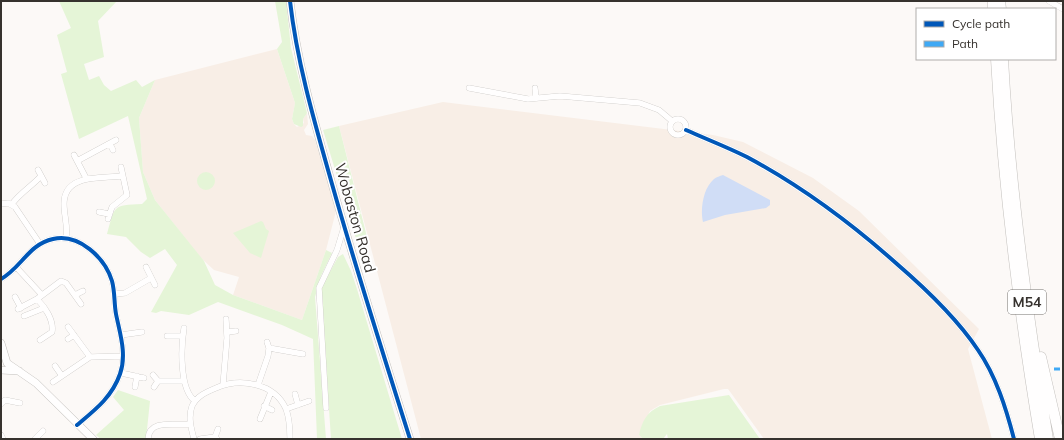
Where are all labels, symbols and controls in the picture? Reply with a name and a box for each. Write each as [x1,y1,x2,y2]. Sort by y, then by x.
legend [916,8,1056,60]
text: Cycle path [952,16,1010,31]
text: Path [952,36,978,51]
street label: Wobaston Road [331,161,380,275]
road number: M54 [1008,290,1046,314]

